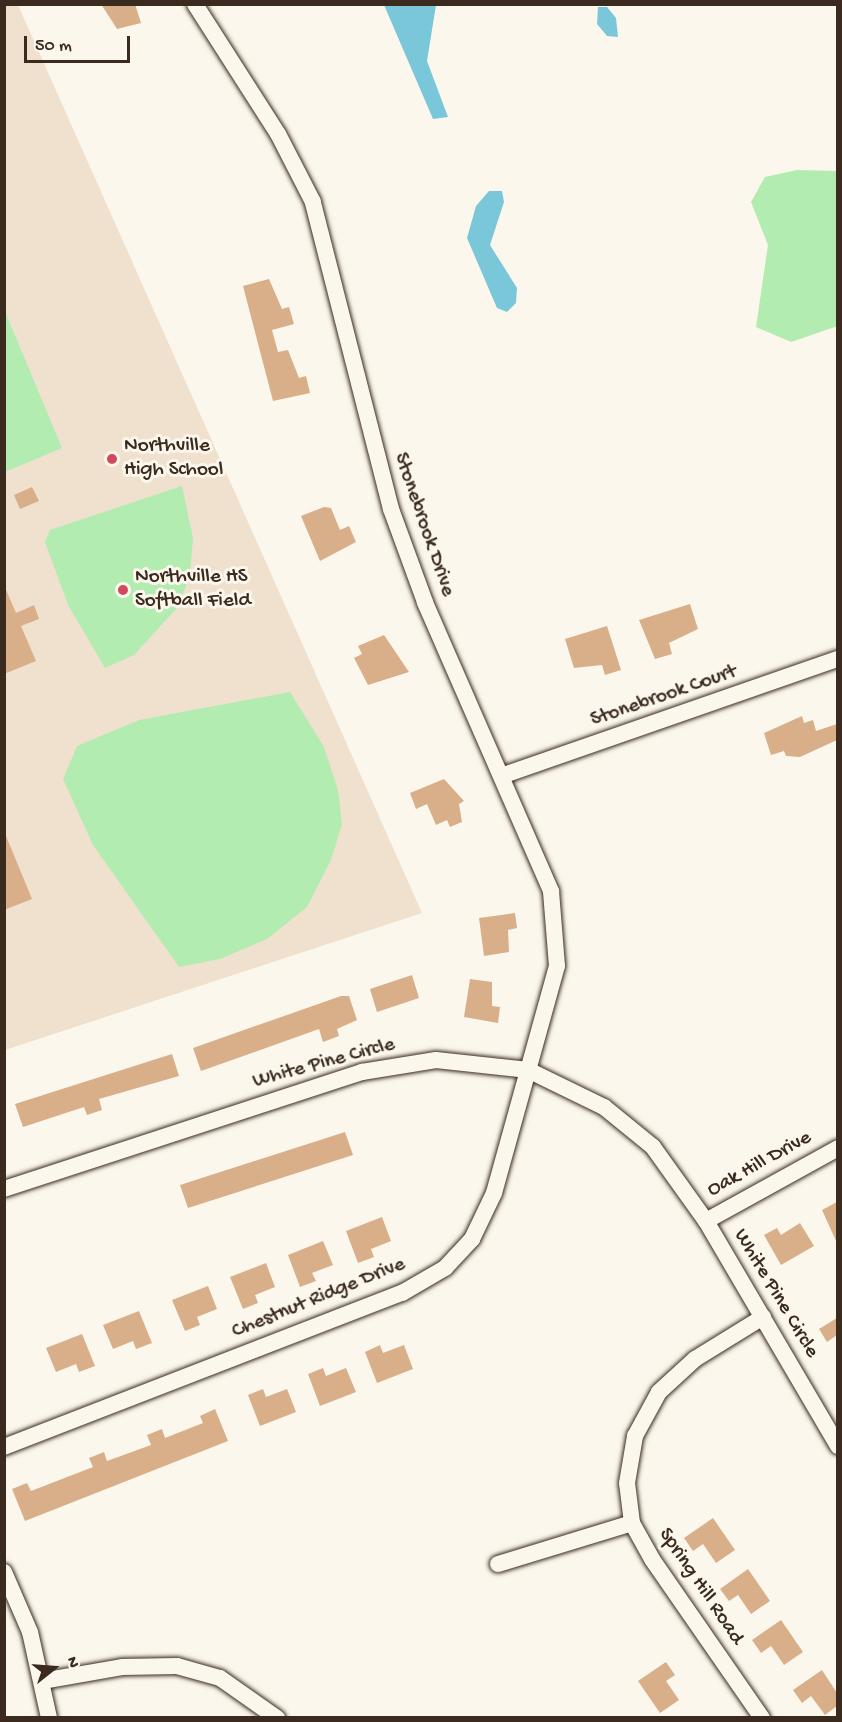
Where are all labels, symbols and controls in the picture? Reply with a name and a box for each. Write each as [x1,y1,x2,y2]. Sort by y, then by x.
scale bar [27,24,134,62]
text: 50 m [35,36,72,57]
place label: Northville High School [124,434,223,484]
street label: Stonebrook Drive [387,450,459,600]
marker: Northville High School [105,452,119,466]
place label: Northville HS Softball Field [135,565,251,615]
marker: Northville HS Softball Field [116,583,130,597]
street label: Stonebrook Court [588,660,740,734]
street label: White Pine Circle [250,1033,398,1095]
street label: Oak Hill Drive [704,1126,816,1204]
street label: White Pine Circle [727,1225,823,1363]
street label: Chestnut Ridge Drive [229,1253,409,1345]
street label: Spring Hill Road [652,1524,748,1650]
north arrow [24,1638,84,1698]
text: N [61,1655,82,1670]

